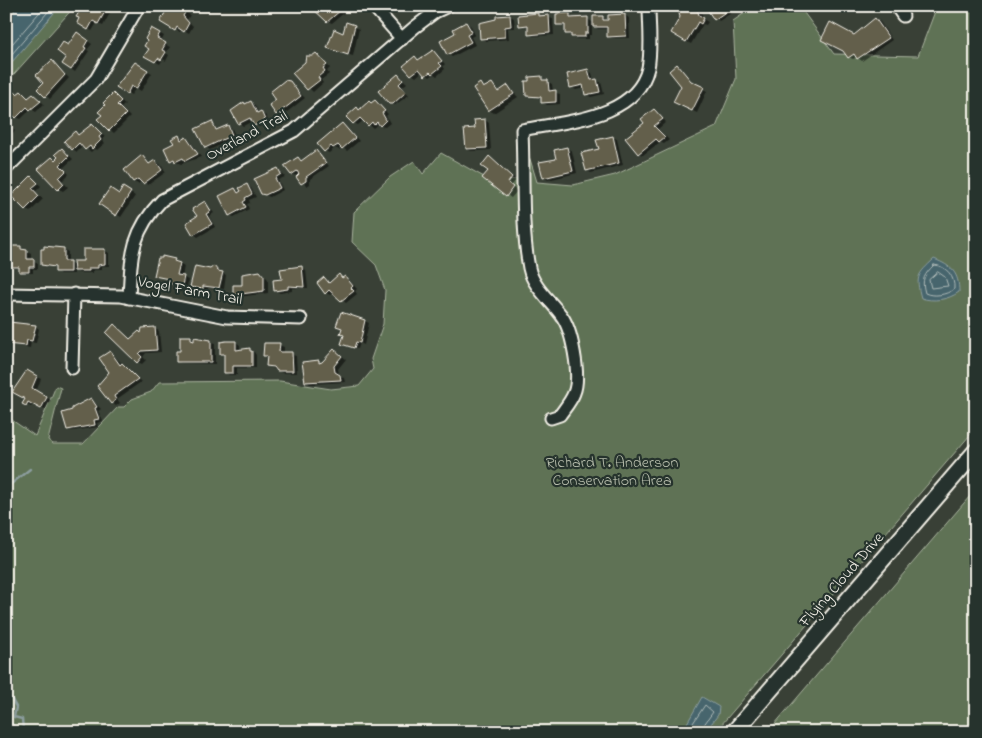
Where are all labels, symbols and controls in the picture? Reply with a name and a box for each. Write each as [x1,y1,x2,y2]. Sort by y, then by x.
street label: Overland Trail [202,104,293,168]
street label: Vogel Farm Trail [135,270,244,312]
park label: Richard T. Anderson Conservation Area [546,451,678,493]
street label: Flying Cloud Drive [793,527,891,634]

